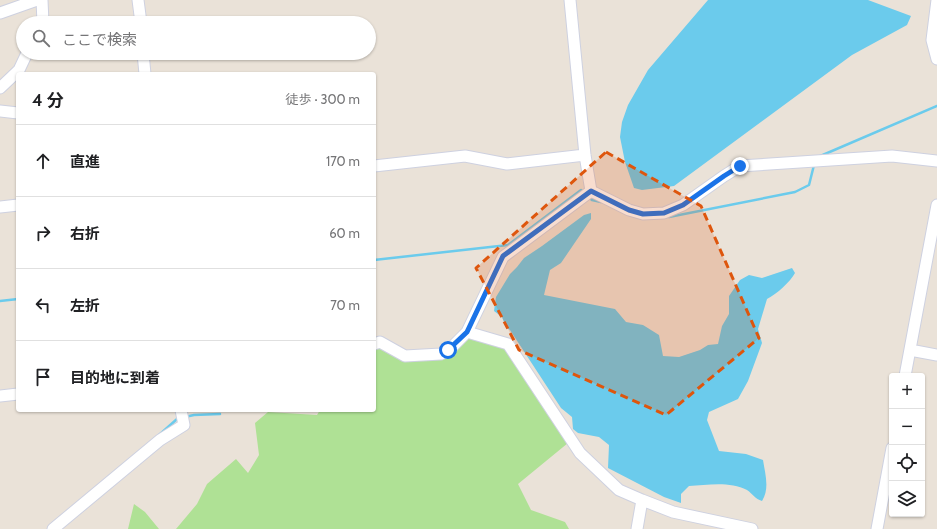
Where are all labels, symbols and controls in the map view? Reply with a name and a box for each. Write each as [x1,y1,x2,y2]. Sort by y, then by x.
search box [16,16,376,60]
icon: search [30,27,52,49]
text: ここで検索 [62,31,137,49]
text: 4 分 [32,90,63,110]
text: 徒歩 · 300 m [286,91,360,107]
icon: ahead [32,150,54,172]
text: 直進 [70,153,100,171]
text: 170 m [326,153,360,169]
route end [731,157,749,175]
icon: right [32,222,54,244]
text: 右折 [70,225,100,243]
text: 60 m [329,225,360,241]
icon: left [32,294,54,316]
text: 左折 [70,297,100,315]
text: 70 m [330,297,360,313]
route start [439,341,457,359]
icon: arrive [32,366,54,388]
text: 目的地に到着 [70,369,160,387]
map controls [889,373,925,517]
button: + [889,373,925,409]
button: − [889,409,925,445]
button: locate [889,445,925,481]
button: layers [889,481,925,517]

